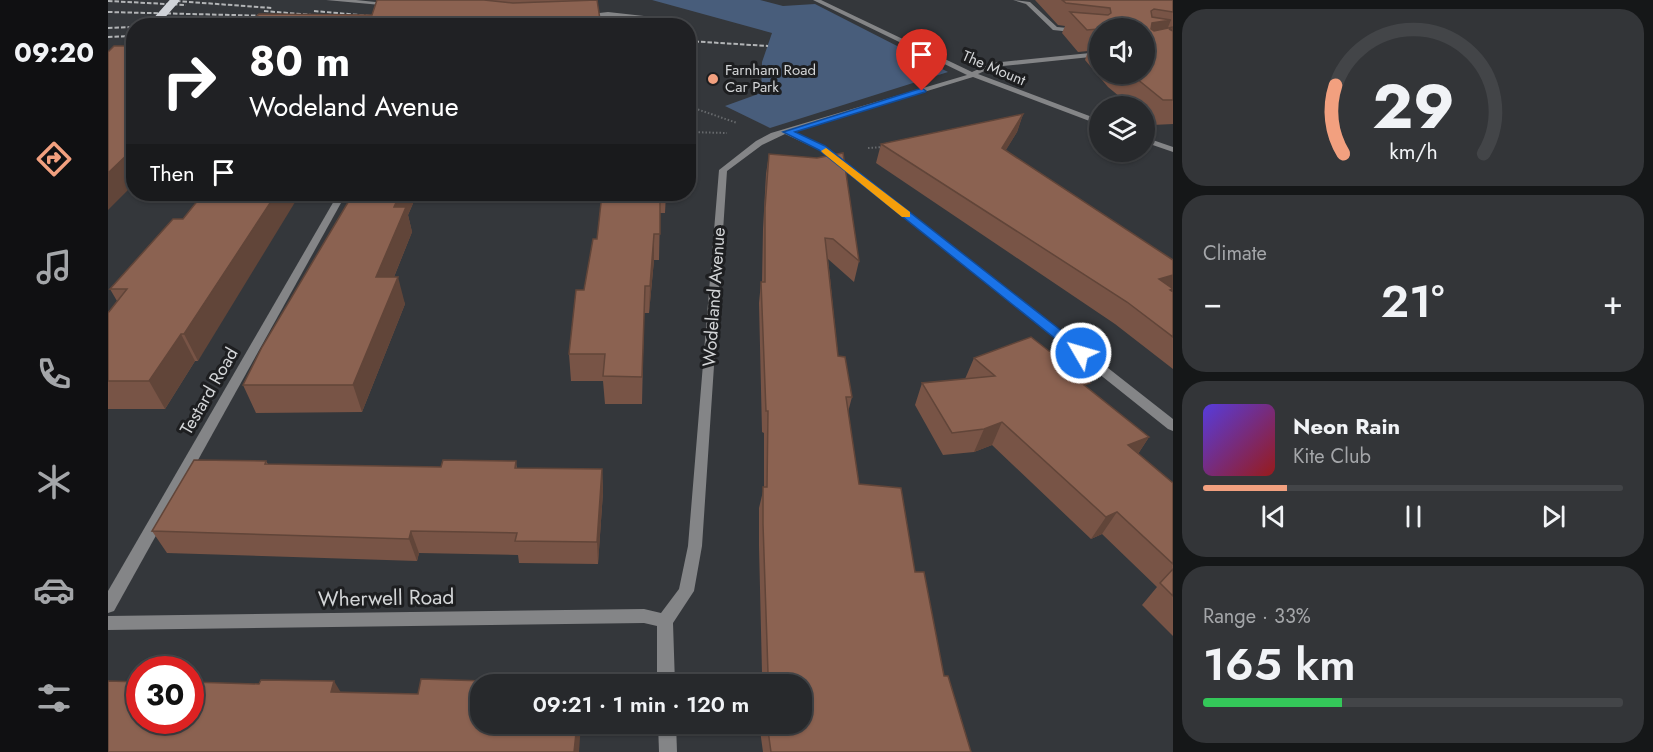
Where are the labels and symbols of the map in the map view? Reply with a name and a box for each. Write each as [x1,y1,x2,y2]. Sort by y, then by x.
pin [896,29,947,91]
street label: The Mount [959,45,1029,91]
place label: Farnham Road Car Park [725,59,816,98]
marker: Farnham Road Car Park [706,72,720,86]
street label: Wodeland Avenue [696,226,732,368]
position arrow [1049,321,1113,385]
street label: Testard Road [174,343,244,439]
street label: Wherwell Road [317,582,455,614]
speed limit sign: 30 [126,656,204,734]

